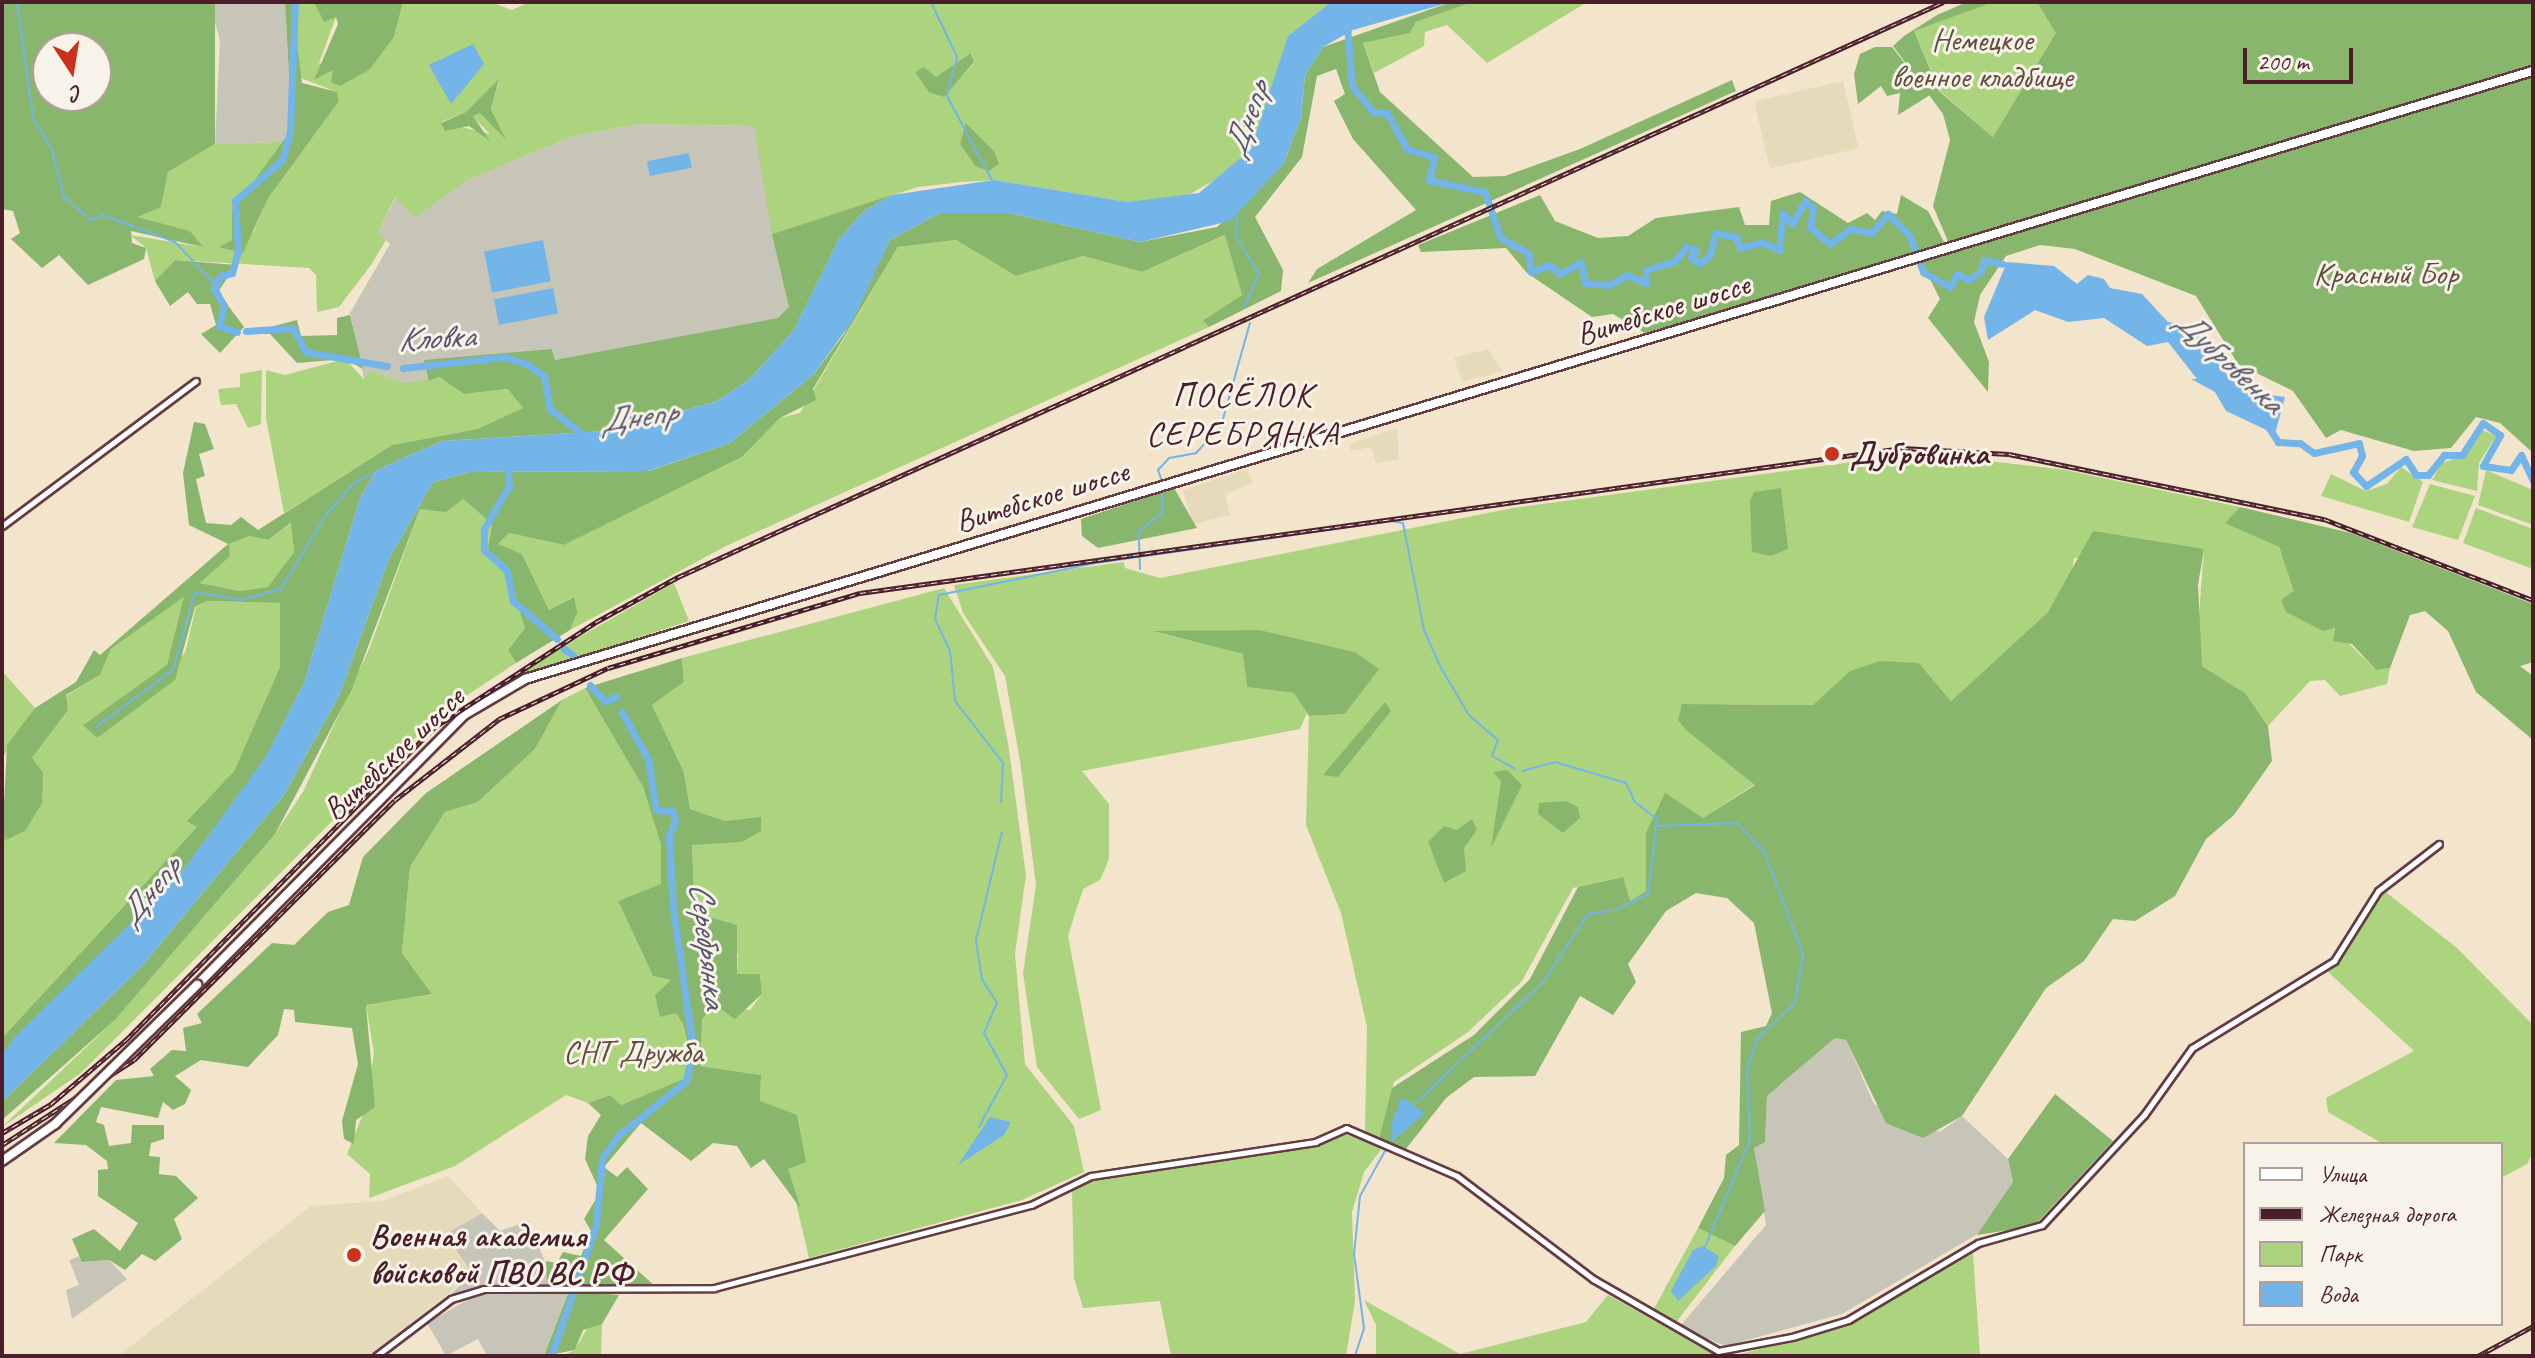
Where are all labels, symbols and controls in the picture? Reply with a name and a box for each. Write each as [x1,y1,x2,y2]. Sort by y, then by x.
park label: Немецкое военное кладбище [1889,22,2075,97]
north arrow [32,32,112,112]
scale bar [2247,32,2357,82]
text: 200 m [2257,47,2309,77]
water label: Днепр [1214,76,1278,162]
text: С [68,79,85,108]
park label: Красный Бор [2314,255,2458,293]
street label: Витебское шоссе [1571,265,1755,355]
water label: Дубровенка [2167,300,2293,422]
water label: Кловка [397,315,475,359]
district label: ПОСЁЛОК СЕРЕБРЯНКА [1146,374,1340,454]
water label: Днепр [597,391,679,441]
place label: Дубровинка [1850,435,1988,473]
marker: Дубровинка [1821,443,1843,465]
street label: Витебское шоссе [950,452,1134,542]
street label: Витебское шоссе [315,678,473,830]
water label: Днепр [109,849,189,933]
water label: Серебрянка [681,880,737,1010]
park label: СНТ Дружба [563,1033,703,1071]
legend [2243,1142,2503,1326]
text: Улица [2319,1159,2367,1189]
text: Железная дорога [2319,1199,2456,1229]
place label: Военная академия войсковой ПВО ВС РФ [370,1218,630,1293]
text: Парк [2319,1239,2362,1269]
marker: Военная академия войсковой ПВО ВС РФ [345,1246,363,1264]
text: Вода [2319,1279,2358,1309]

